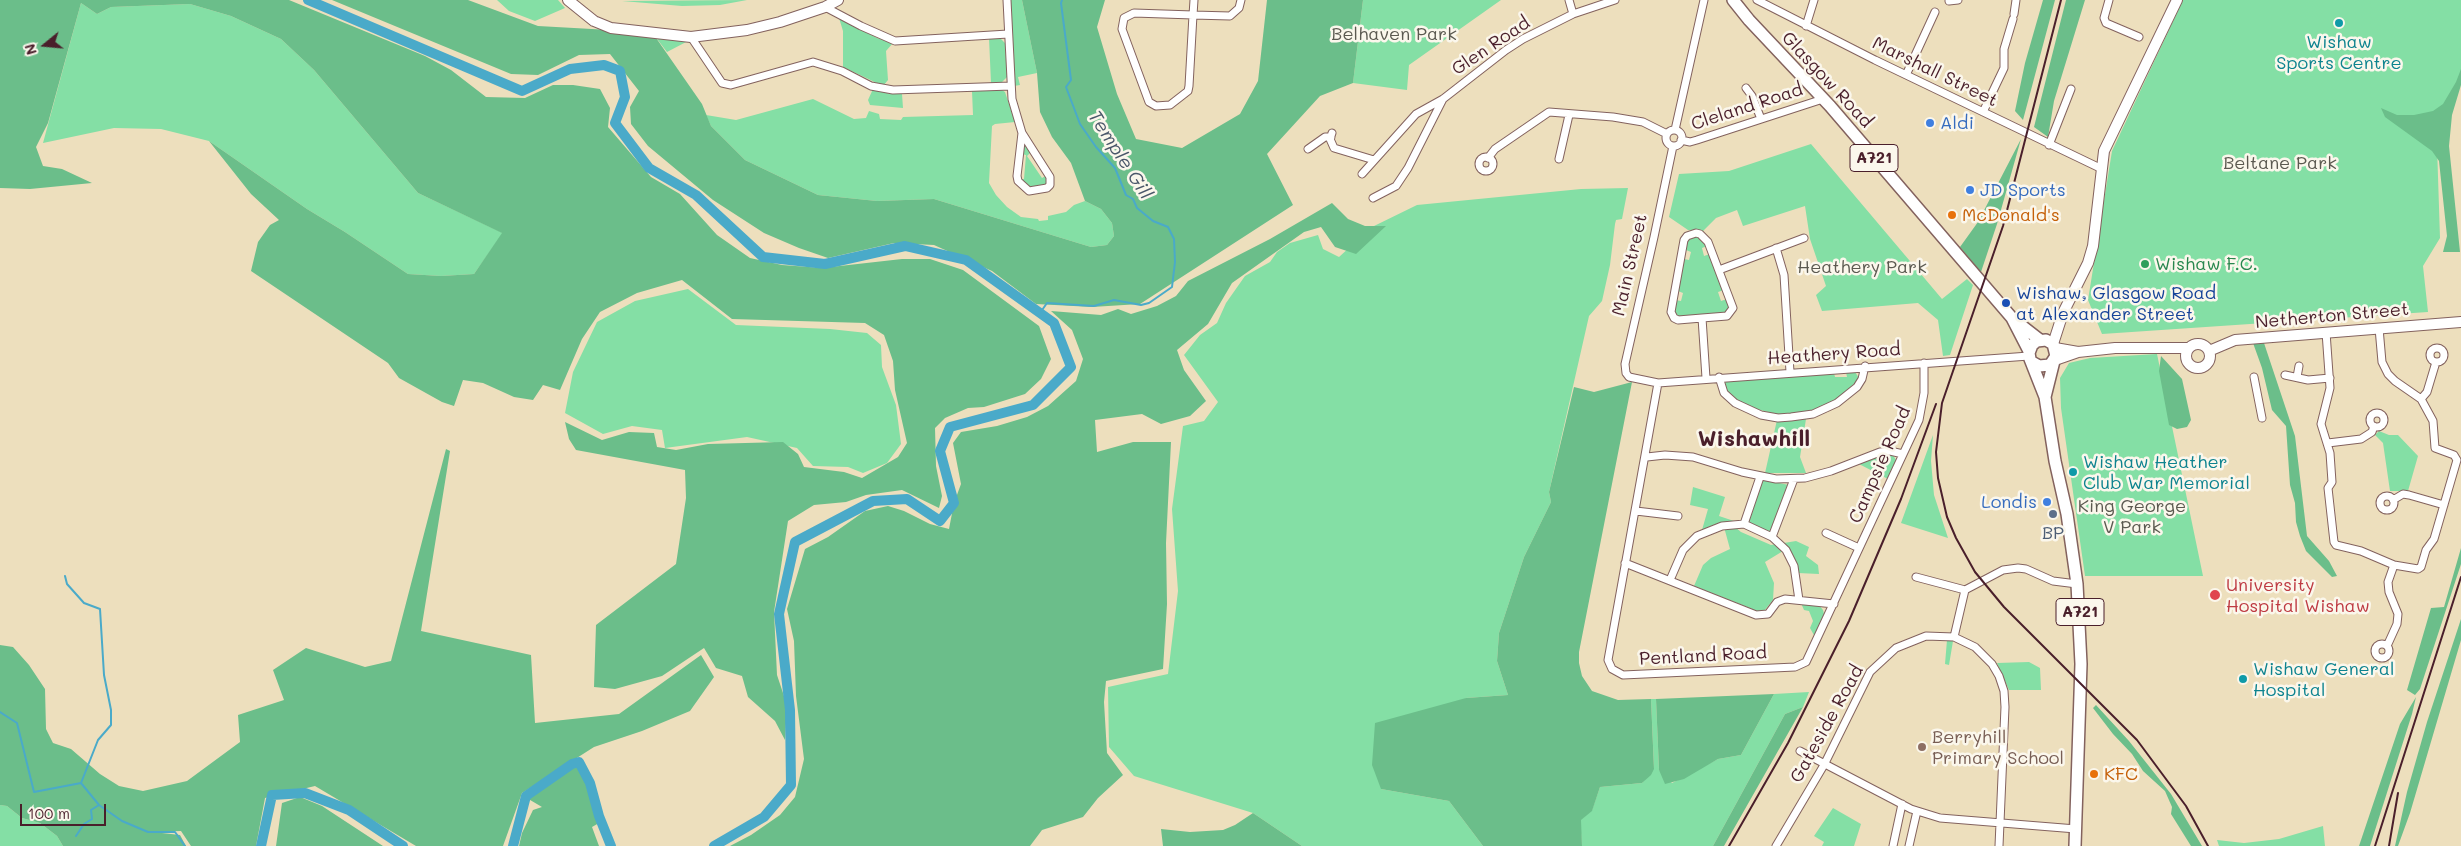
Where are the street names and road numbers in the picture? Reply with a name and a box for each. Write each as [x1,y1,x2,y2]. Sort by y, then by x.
street label: Glen Road [1448,12,1534,80]
street label: Glasgow Road [1777,27,1877,133]
street label: Marshall Street [1869,32,2001,112]
street label: Cleland Road [1688,79,1806,135]
road number: A721 [1850,144,1898,172]
street label: Main Street [1608,212,1652,318]
street label: Netherton Street [2254,299,2410,333]
street label: Heathery Road [1767,339,1901,369]
street label: Campsie Road [1845,403,1915,527]
road number: A721 [2056,598,2104,626]
street label: Pentland Road [1639,642,1767,670]
street label: Gateside Road [1786,661,1868,787]

